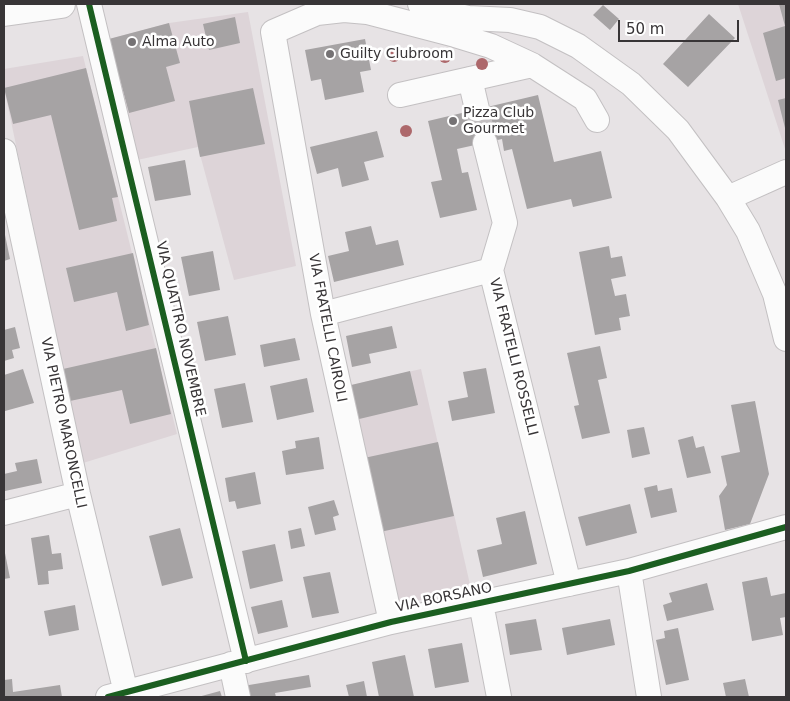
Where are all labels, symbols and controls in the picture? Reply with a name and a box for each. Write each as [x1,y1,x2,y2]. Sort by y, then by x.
scale bar [620,10,741,42]
text: 50 m [626,20,664,38]
place label: Alma Auto [142,34,215,50]
marker: Alma Auto [126,36,138,48]
place label: Guilty Clubroom [340,46,453,62]
marker: Guilty Clubroom [324,48,336,60]
place label: Pizza Club Gourmet [463,105,534,138]
marker: Pizza Club Gourmet [447,115,459,127]
street label: VIA QUATTRO NOVEMBRE [152,240,208,418]
street label: VIA FRATELLI CAIROLI [304,252,350,404]
street label: VIA FRATELLI ROSSELLI [485,276,541,438]
street label: VIA PIETRO MARONCELLI [37,336,89,510]
street label: VIA BORSANO [394,580,494,616]

